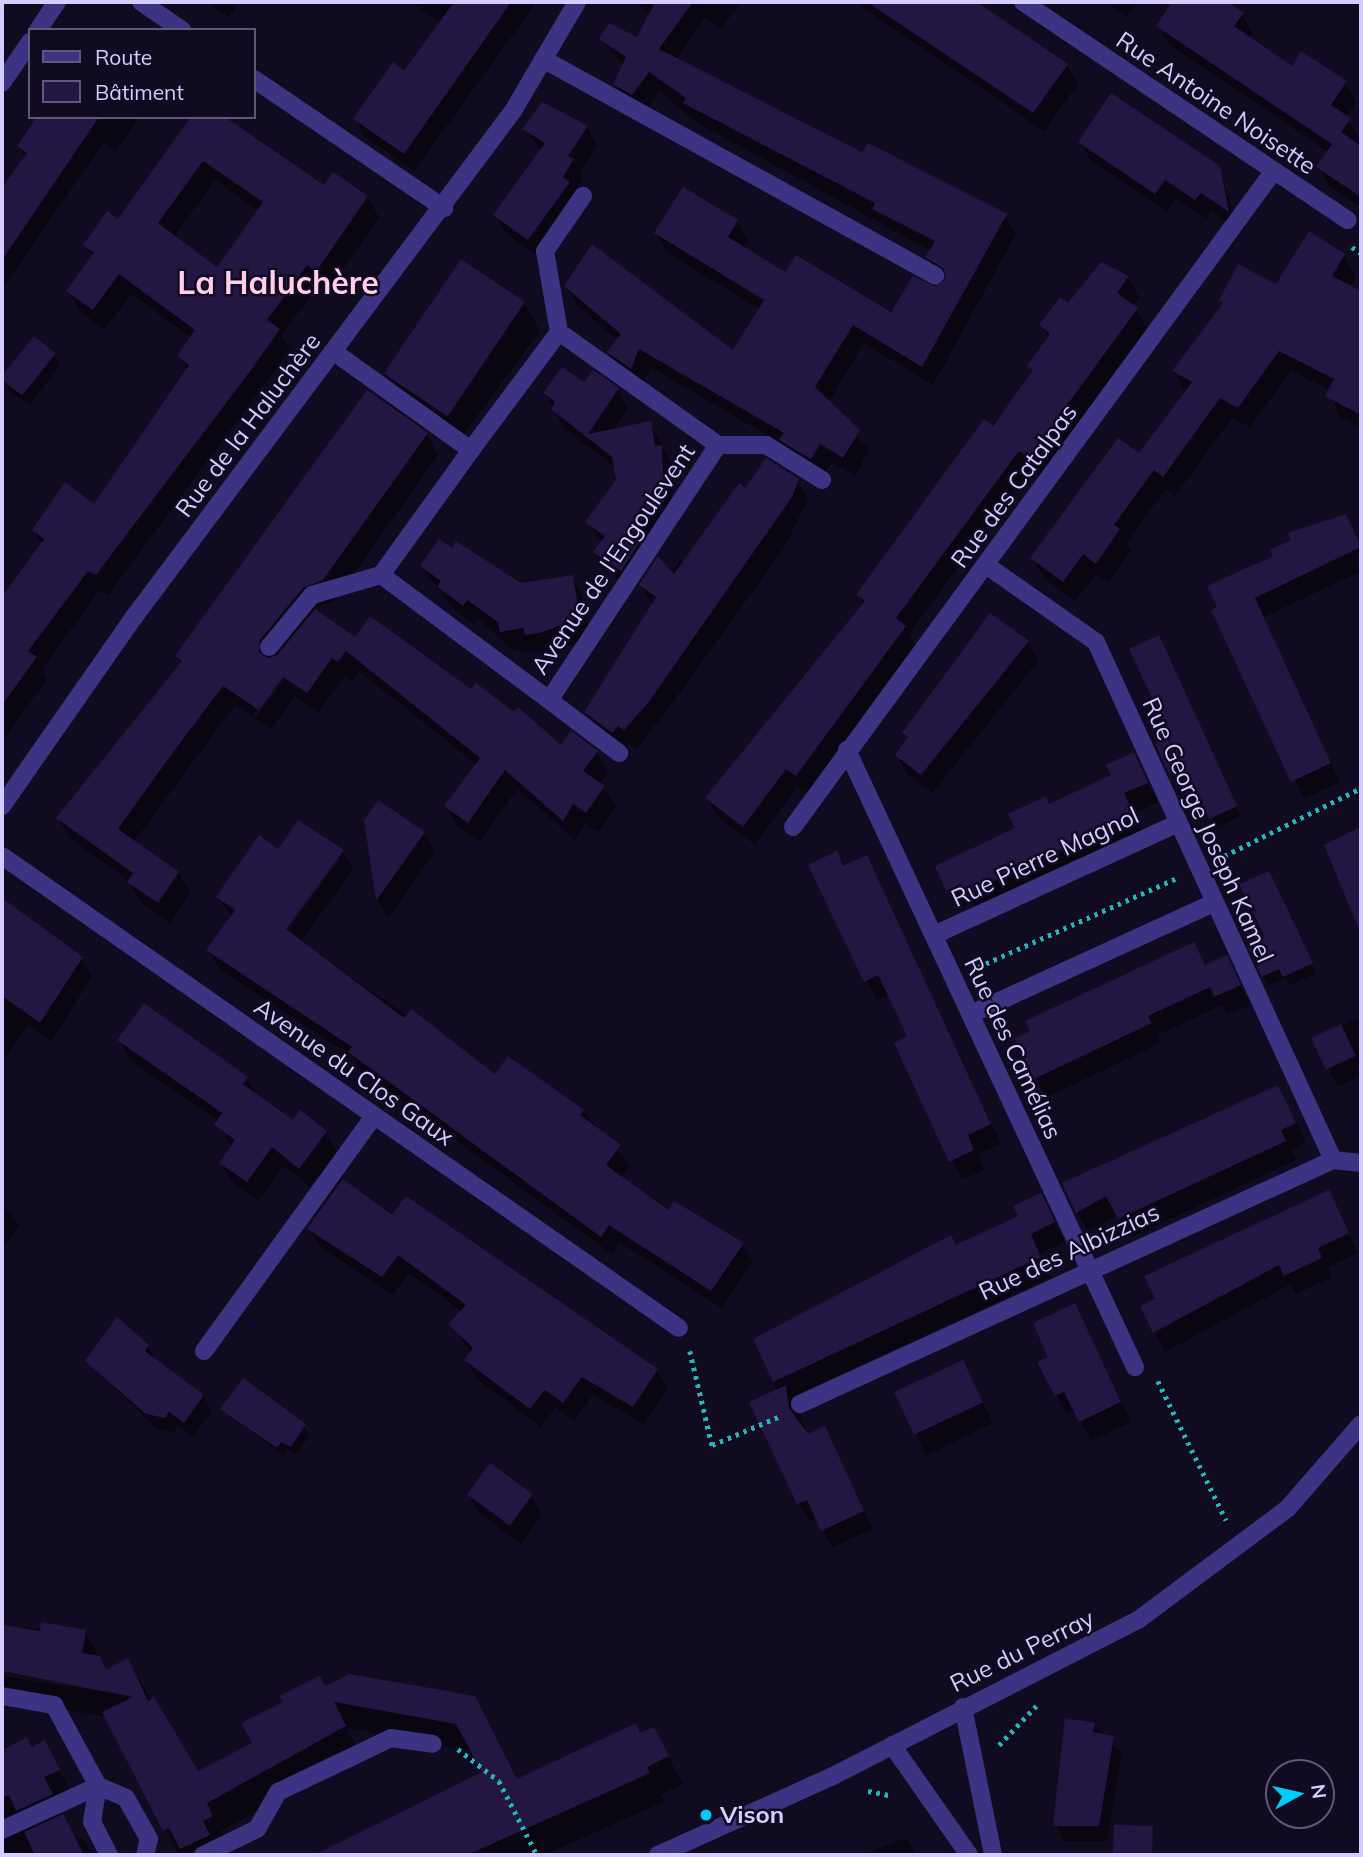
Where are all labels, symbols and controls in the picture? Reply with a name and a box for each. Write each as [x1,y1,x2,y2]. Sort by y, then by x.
street label: Rue Antoine Noisette [1111,26,1321,180]
legend [28,28,256,119]
text: Route [95,44,152,70]
text: Bâtiment [95,79,184,105]
district label: La Haluchère [177,263,379,301]
street label: Rue de la Haluchère [169,327,327,523]
street label: Rue des Catalpas [945,399,1083,573]
street label: Avenue de l'Engoulevent [525,438,701,680]
street label: Rue George Joseph Kamel [1136,693,1280,967]
street label: Rue Pierre Magnol [947,801,1143,913]
street label: Rue des Camélias [958,952,1068,1144]
street label: Avenue du Clos Gaux [249,992,459,1152]
street label: Rue des Albizzias [974,1198,1164,1306]
street label: Rue du Perray [945,1604,1099,1698]
north arrow [1265,1759,1335,1829]
text: N [1306,1783,1332,1800]
place label: Vison [720,1801,784,1829]
marker: Vison [698,1807,714,1823]

